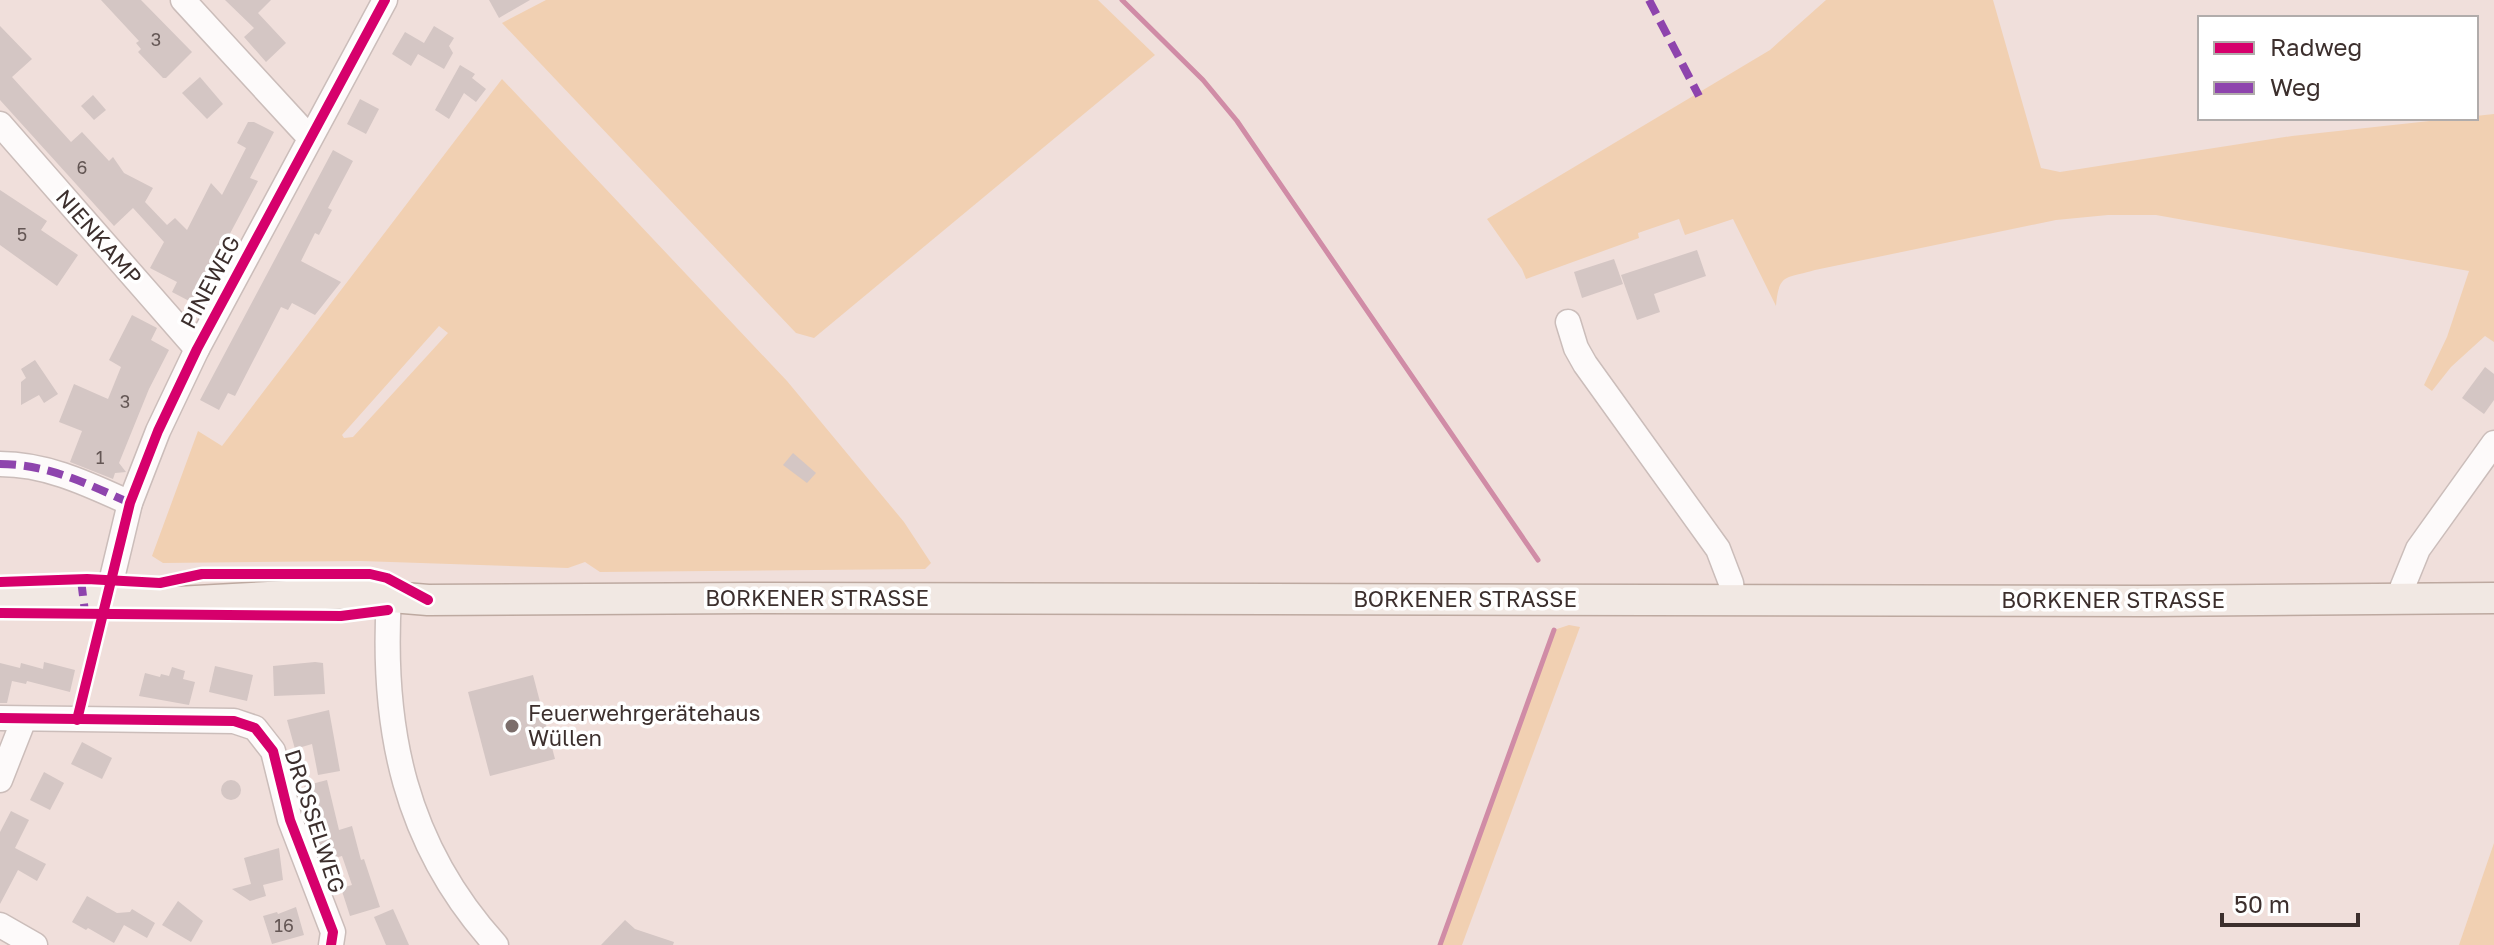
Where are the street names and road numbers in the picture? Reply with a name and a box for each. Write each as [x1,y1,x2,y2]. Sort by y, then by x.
street label: NIENKAMP [51,183,148,290]
street label: PINEWEG [174,231,245,333]
street label: BORKENER STRASSE [705,584,929,611]
street label: BORKENER STRASSE [1353,585,1577,612]
street label: BORKENER STRASSE [2001,586,2225,613]
street label: DROSSELWEG [280,746,351,896]

